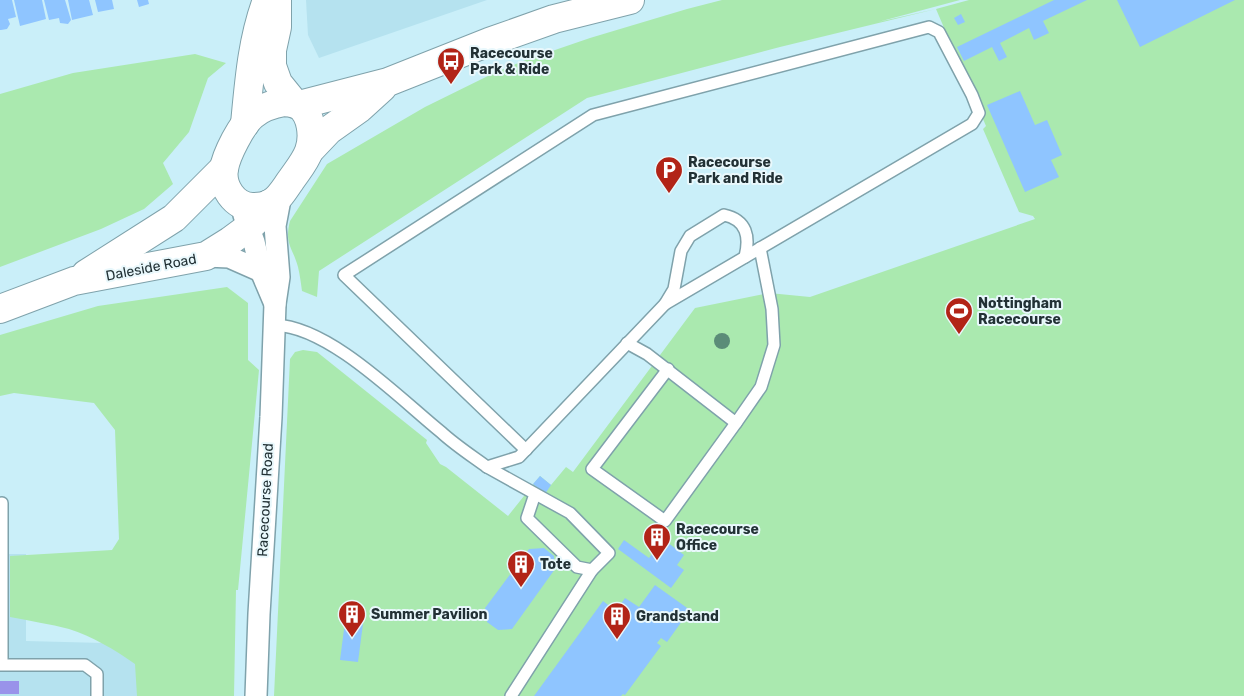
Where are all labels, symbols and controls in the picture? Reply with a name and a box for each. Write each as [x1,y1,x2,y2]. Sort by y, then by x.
place label: Racecourse Park & Ride [470,45,553,78]
bus stop icon: Racecourse Park & Ride [436,46,466,85]
place label: Racecourse Park and Ride [688,154,783,187]
parking icon: Racecourse Park and Ride [654,155,684,194]
street label: Daleside Road [104,250,198,285]
place label: Nottingham Racecourse [978,295,1062,328]
sports icon: Nottingham Racecourse [944,296,974,335]
street label: Racecourse Road [254,443,277,557]
place label: Racecourse Office [676,521,759,554]
building icon: Racecourse Office [642,522,672,561]
building icon: Tote [506,549,536,588]
place label: Tote [540,556,571,573]
building icon: Summer Pavilion [337,599,367,638]
building icon: Grandstand [602,601,632,640]
place label: Summer Pavilion [371,606,488,623]
place label: Grandstand [636,608,719,625]

